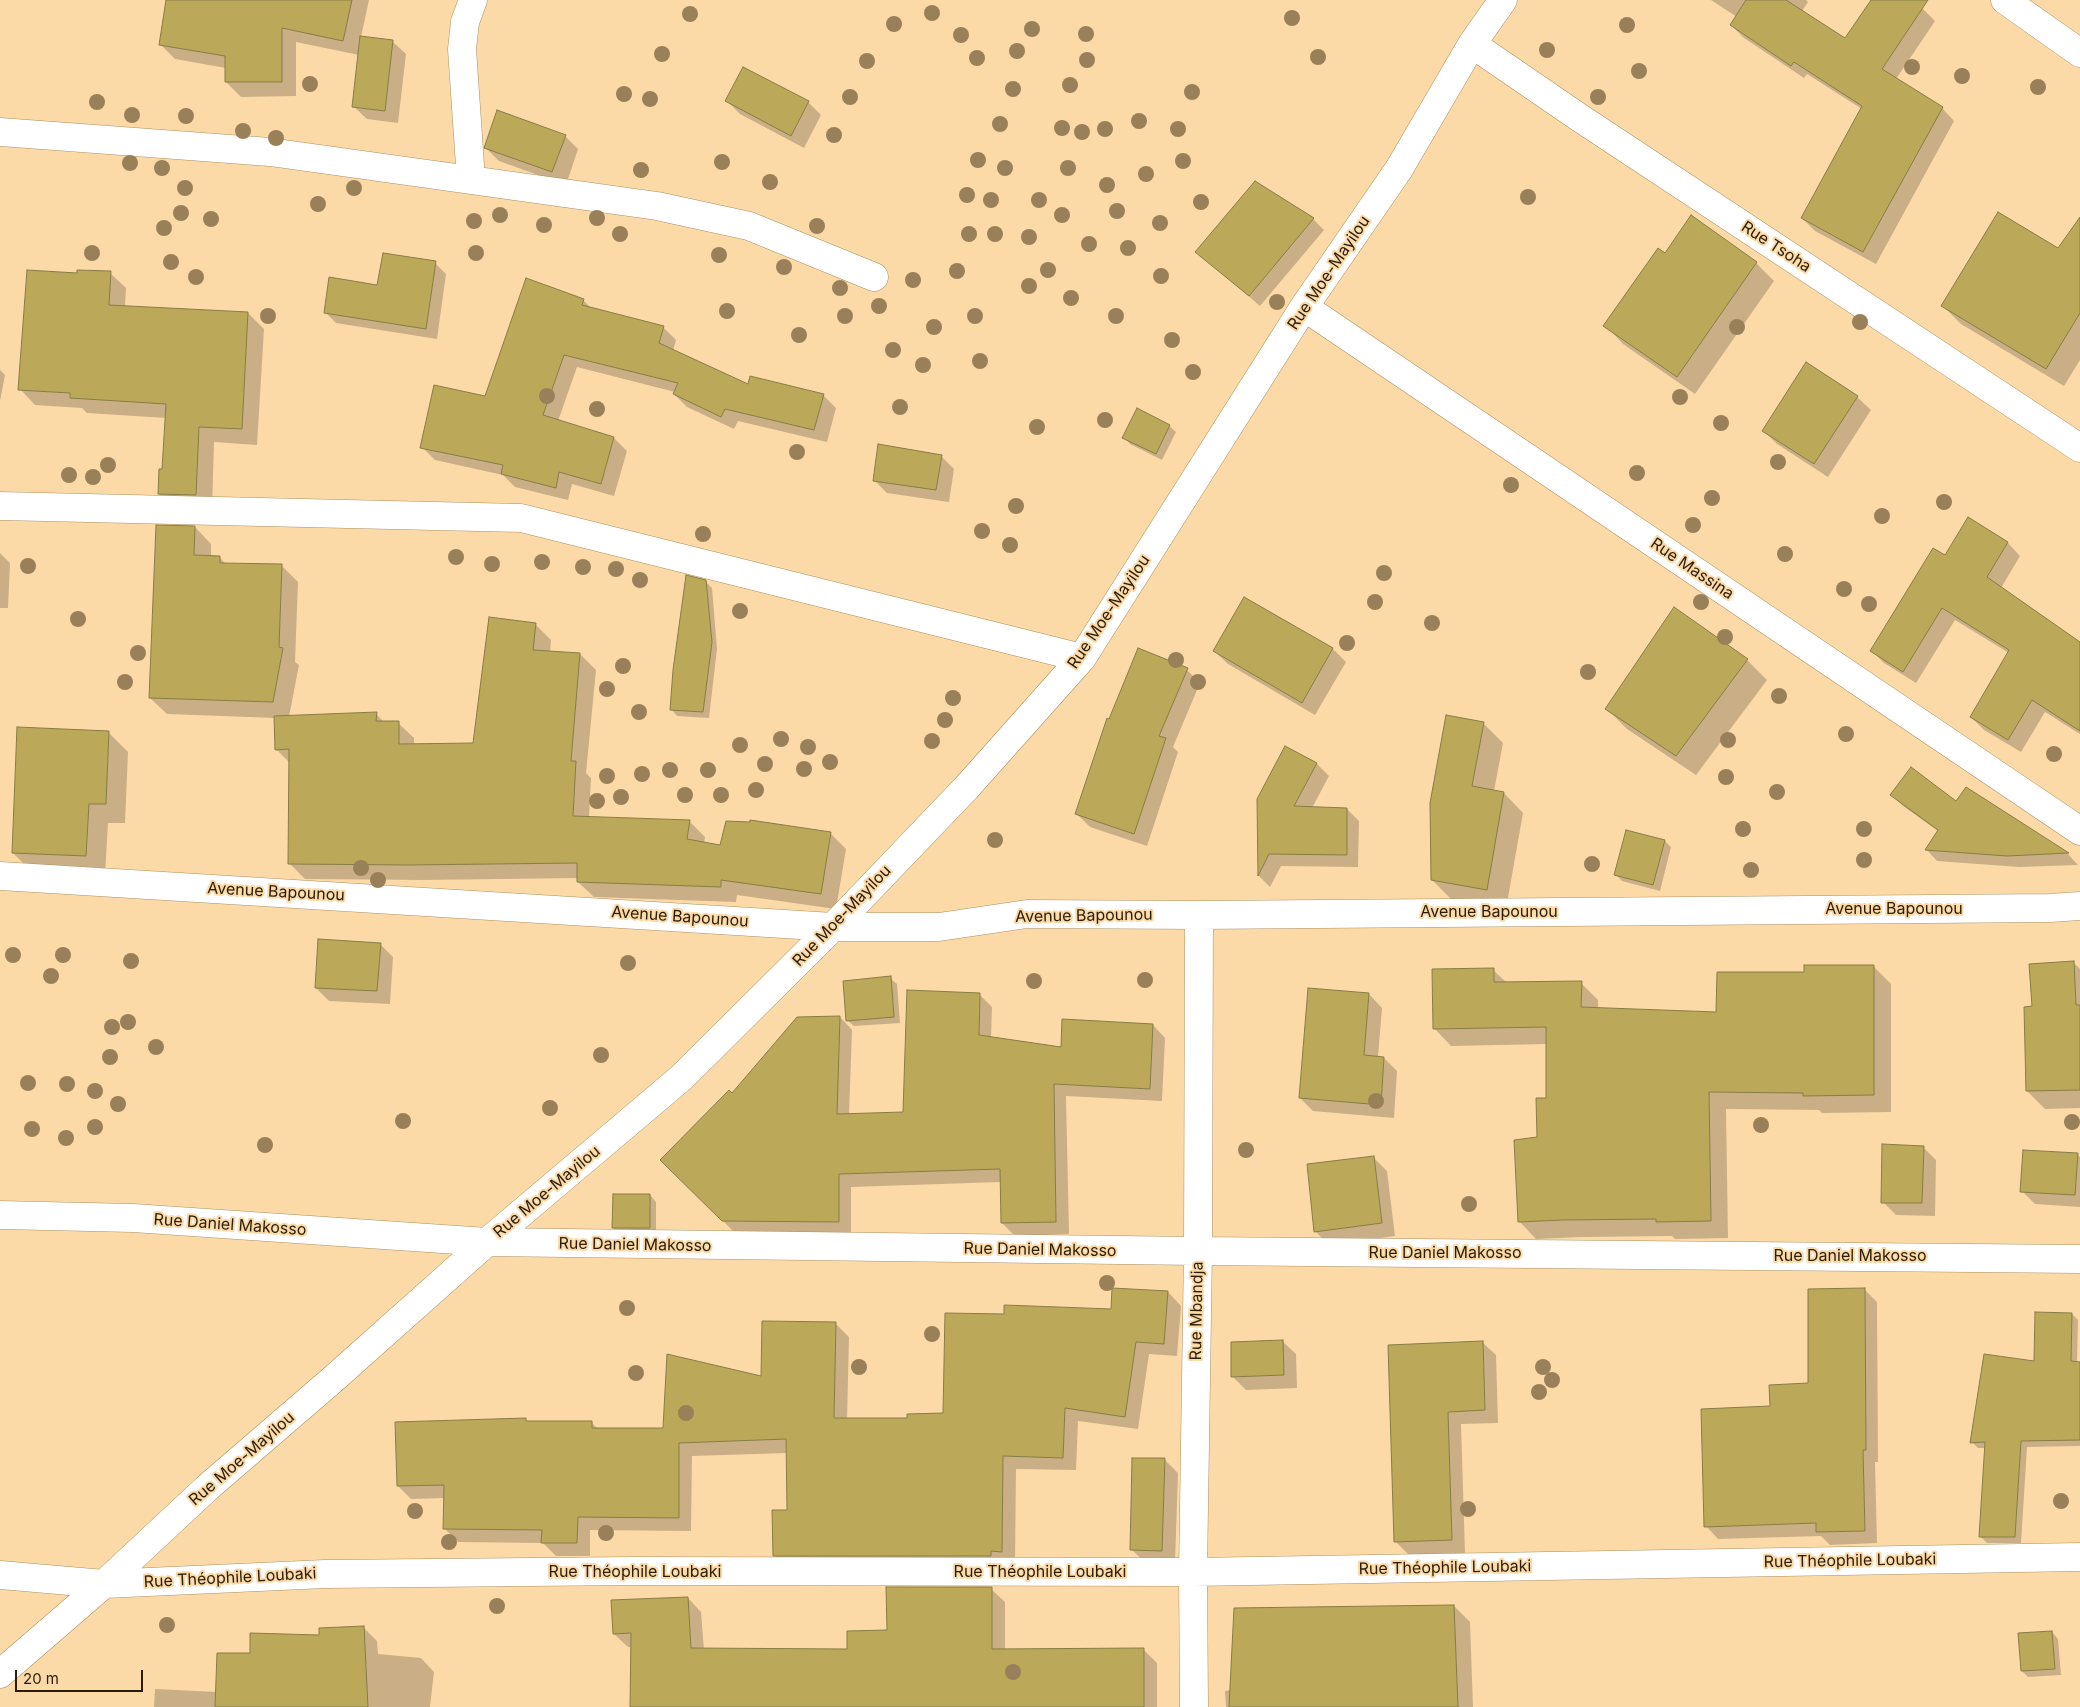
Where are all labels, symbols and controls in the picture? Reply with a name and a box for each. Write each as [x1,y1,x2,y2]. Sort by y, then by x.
street label: Rue Moe-Mayilou [1284,212,1374,334]
street label: Rue Tsoha [1738,217,1814,277]
street label: Rue Massina [1647,534,1737,604]
street label: Rue Moe-Mayilou [1064,551,1154,673]
street label: Rue Moe-Mayilou [789,861,895,971]
street label: Avenue Bapounou [207,879,345,905]
street label: Avenue Bapounou [1825,899,1963,919]
street label: Avenue Bapounou [1420,902,1558,922]
street label: Avenue Bapounou [611,903,749,931]
street label: Avenue Bapounou [1015,905,1153,927]
street label: Rue Moe-Mayilou [490,1142,604,1242]
street label: Rue Daniel Makosso [153,1210,307,1240]
street label: Rue Daniel Makosso [558,1234,712,1256]
street label: Rue Daniel Makosso [963,1239,1117,1261]
street label: Rue Daniel Makosso [1368,1243,1522,1263]
street label: Rue Daniel Makosso [1773,1246,1927,1266]
street label: Rue Mbandja [1187,1261,1207,1361]
street label: Rue Moe-Mayilou [185,1408,299,1510]
street label: Rue Théophile Loubaki [1763,1550,1937,1572]
street label: Rue Théophile Loubaki [1358,1557,1532,1579]
street label: Rue Théophile Loubaki [549,1562,721,1582]
street label: Rue Théophile Loubaki [954,1562,1126,1582]
street label: Rue Théophile Loubaki [143,1564,317,1592]
scale bar [18,1660,145,1692]
text: 20 m [23,1669,59,1688]

